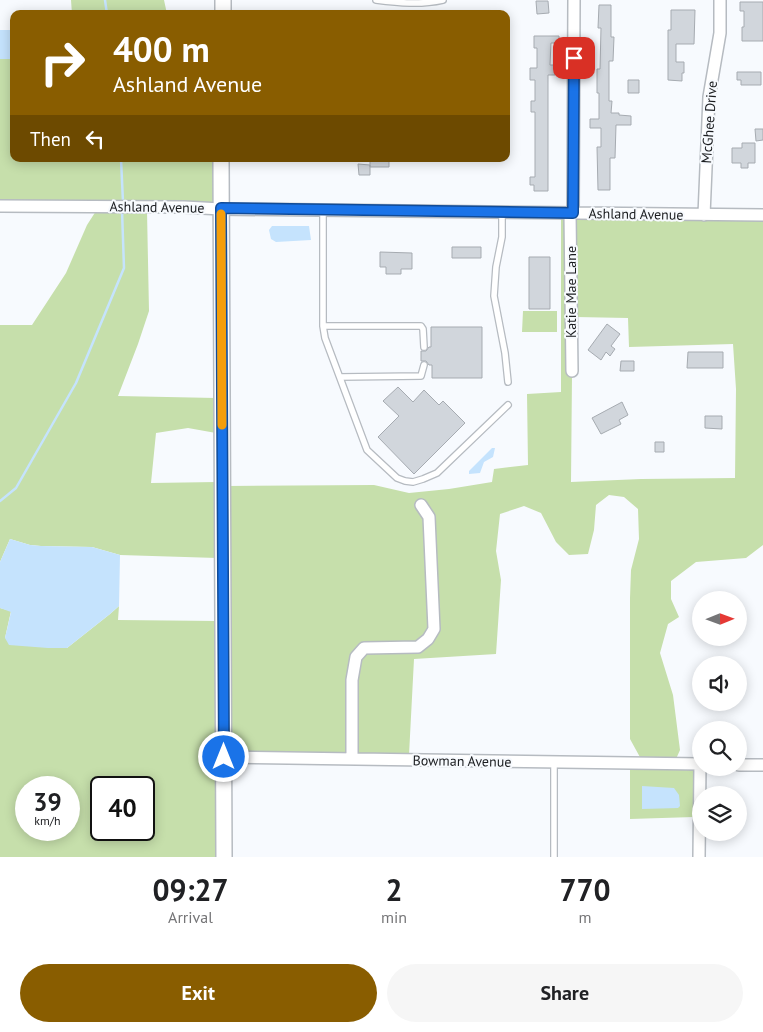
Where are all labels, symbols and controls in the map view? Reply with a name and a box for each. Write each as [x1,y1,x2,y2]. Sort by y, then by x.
text: 400 m [113,26,210,72]
icon: right [30,30,95,95]
pin [553,37,595,79]
icon: arrive [560,44,588,72]
text: Ashland Avenue [113,70,262,98]
street label: McGhee Drive [697,80,721,164]
icon: left [81,125,109,153]
text: Then [30,127,71,151]
street label: Ashland Avenue [109,197,205,217]
street label: Ashland Avenue [588,204,684,224]
street label: Katie Mae Lane [562,246,580,338]
north arrow [692,591,748,646]
map controls [692,591,747,841]
button: sound [692,656,747,711]
button: search [692,721,747,776]
position arrow [197,730,249,782]
street label: Bowman Avenue [412,751,512,771]
speed limit sign: 40 [90,776,155,841]
text: 39 [33,786,62,818]
button: layers [692,786,747,841]
text: km/h [34,813,61,828]
text: 09:27 [152,870,229,909]
text: 2 [386,870,403,909]
text: 770 [559,870,611,909]
text: Arrival [168,907,213,927]
text: min [381,907,407,927]
text: m [579,907,592,927]
button: Exit [20,964,377,1022]
button: Share [387,964,743,1022]

